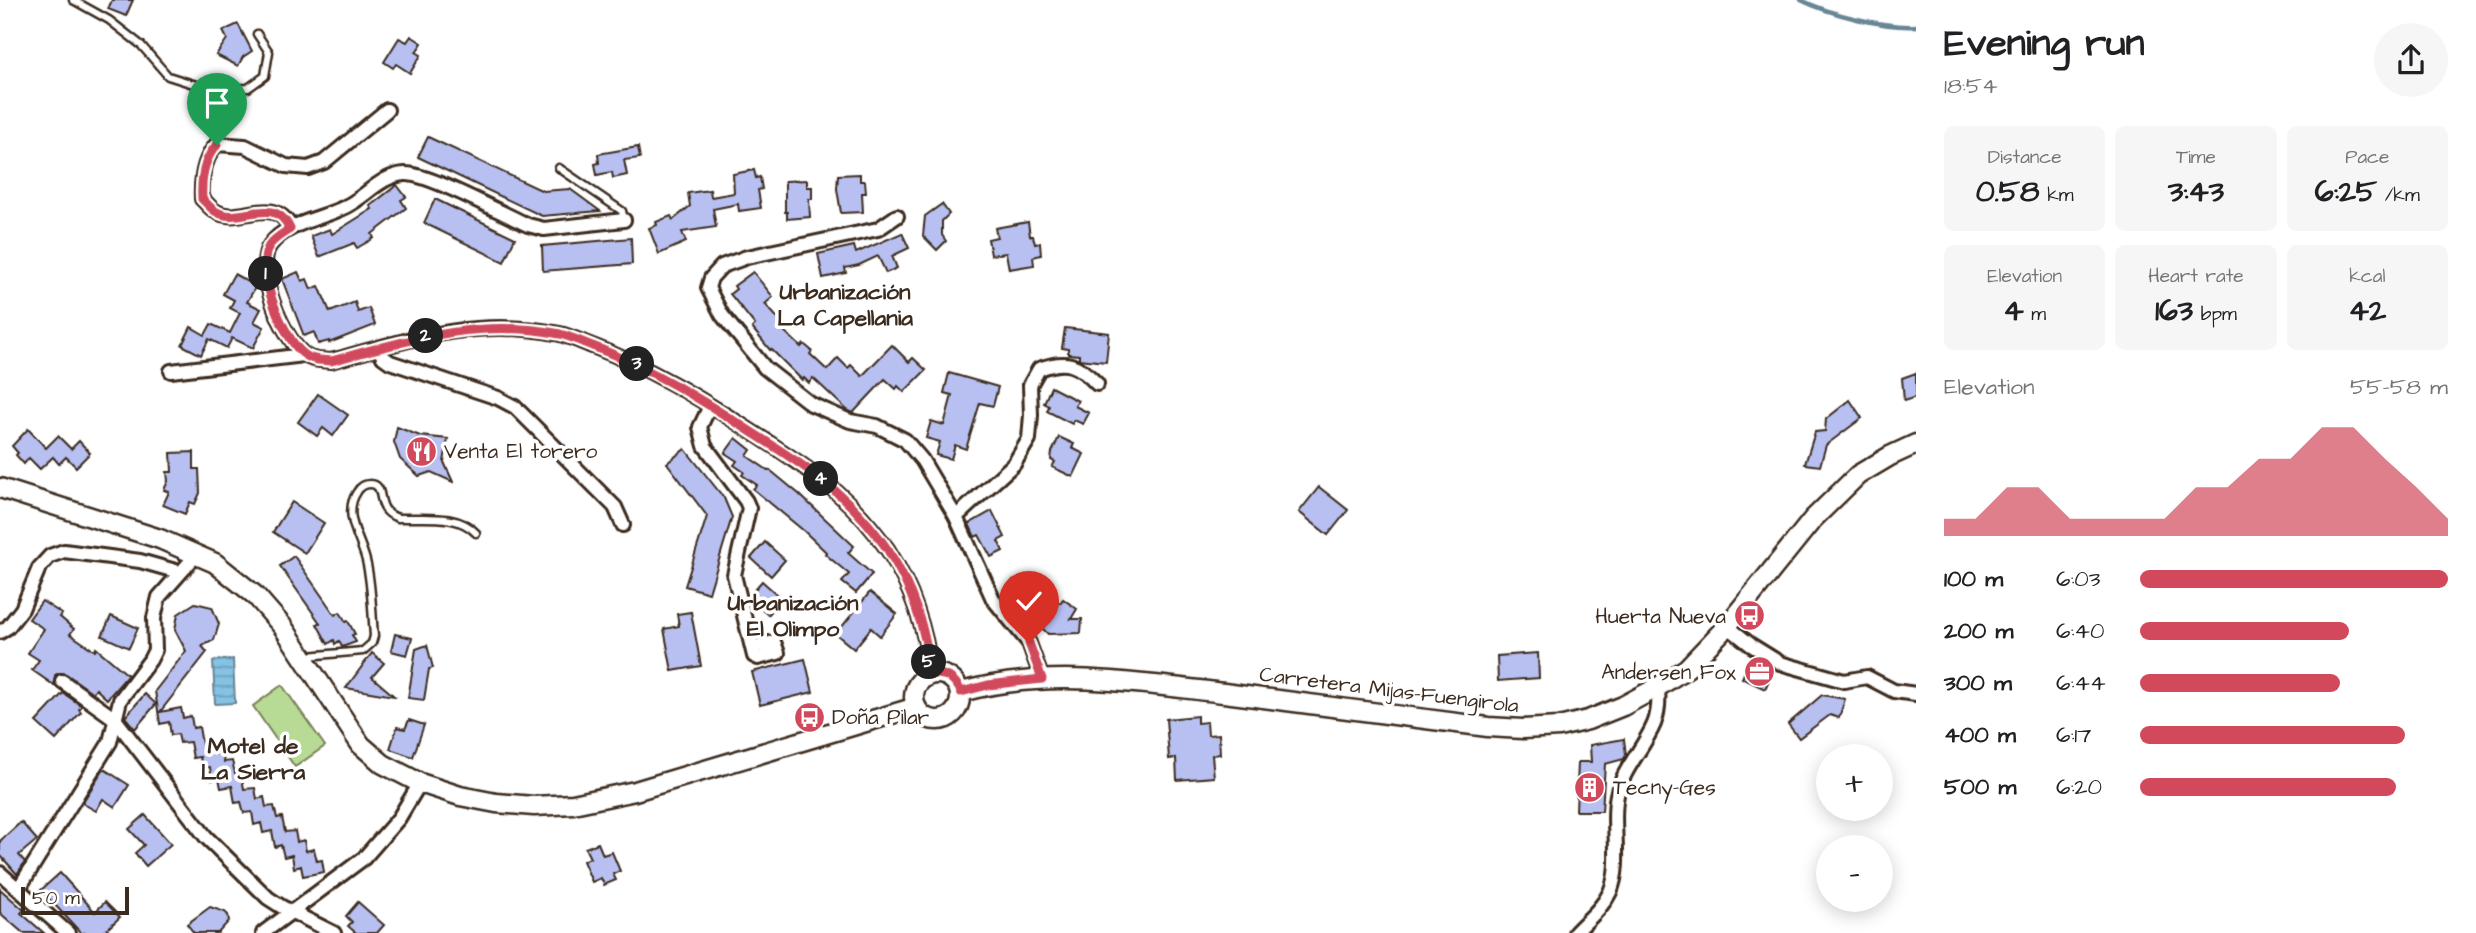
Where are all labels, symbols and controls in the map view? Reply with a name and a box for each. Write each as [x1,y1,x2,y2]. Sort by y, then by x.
text: Evening run [1944,18,2145,70]
button: share [2374,23,2448,97]
text: 18:54 [1944,70,1998,102]
pin [187,73,247,145]
icon: arrive [198,84,236,122]
text: Distance [1988,144,2062,171]
text: Time [2176,144,2216,171]
text: Pace [2345,144,2389,171]
text: 0.58 [1976,171,2040,213]
text: 3:43 [2168,171,2224,213]
text: 6:25 [2315,171,2377,213]
text: km [2040,182,2074,209]
text: /km [2377,182,2420,209]
pin: 1 [248,256,284,292]
text: 1 [264,260,267,287]
text: Elevation [1987,263,2062,290]
text: Heart rate [2148,263,2244,290]
text: kcal [2349,263,2386,290]
district label: Urbanización La Capellania [777,276,913,334]
text: 4 [2003,290,2024,332]
text: 163 [2155,290,2193,332]
text: 42 [2349,290,2386,332]
text: m [2024,301,2046,328]
text: bpm [2193,301,2237,328]
pin: 2 [408,318,444,354]
text: 2 [420,322,431,349]
pin: 3 [620,346,654,382]
text: 3 [632,350,641,377]
text: Elevation [1944,371,2035,403]
text: 55–58 m [2350,371,2448,403]
restaurant icon: Venta El torero [404,434,438,468]
place label: Venta El torero [444,437,598,466]
pin: 4 [804,462,838,496]
text: 4 [814,465,827,492]
text: 100 m [1944,563,2003,595]
text: 6:03 [2056,563,2100,595]
pin [999,571,1059,643]
icon: check [1010,582,1048,620]
district label: Urbanización El Olimpo [728,587,859,645]
bus stop icon: Huerta Nueva [1732,599,1766,633]
place label: Huerta Nueva [1595,602,1726,631]
text: 200 m [1944,615,2013,647]
text: 6:40 [2056,615,2104,647]
pin: 5 [912,644,946,680]
text: 5 [922,648,935,675]
office icon: Andersen Fox [1742,655,1776,689]
place label: Andersen Fox [1601,658,1736,687]
street label: Carretera Mijas-Fuengirola [1257,660,1521,722]
text: 300 m [1944,667,2012,699]
text: 6:44 [2056,667,2106,699]
bus stop icon: Doña Pilar [792,700,826,734]
place label: Doña Pilar [832,703,930,732]
text: 400 m [1944,719,2016,751]
text: 6:17 [2056,719,2091,751]
district label: Motel de La Sierra [201,730,306,788]
map controls [1816,744,1893,912]
button: + [1816,744,1893,821]
building icon: Tecny-Ges [1573,770,1607,804]
text: 500 m [1944,771,2016,803]
text: 6:20 [2056,771,2102,803]
place label: Tecny-Ges [1613,773,1716,804]
button: − [1816,835,1893,912]
scale bar [21,884,130,916]
text: 50 m [32,885,80,912]

